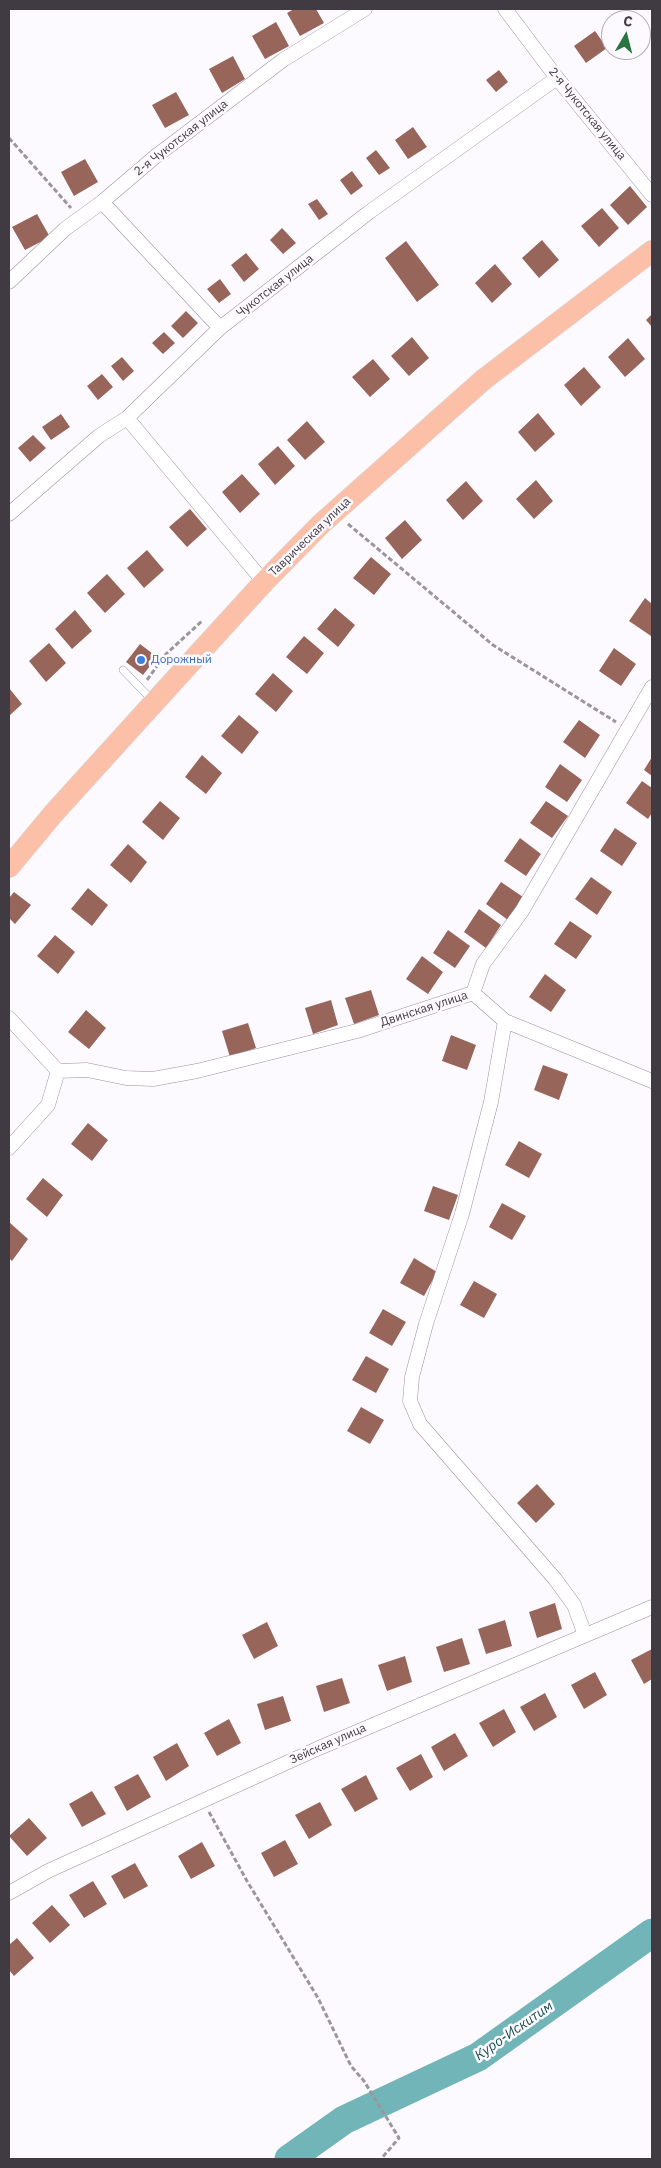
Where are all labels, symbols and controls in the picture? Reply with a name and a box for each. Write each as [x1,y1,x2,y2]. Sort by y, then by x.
north arrow [601,10,651,60]
text: С [622,12,634,31]
street label: 2-я Чукотская улица [545,65,629,163]
street label: 2-я Чукотская улица [131,97,231,179]
street label: Чукотская улица [234,252,316,320]
street label: Таврическая улица [266,494,354,580]
place label: Дорожный [151,653,212,667]
marker: Дорожный [135,654,147,666]
street label: Двинская улица [379,988,469,1030]
street label: Зейская улица [288,1721,368,1767]
water label: Куро-Искитим [472,1998,556,2064]

